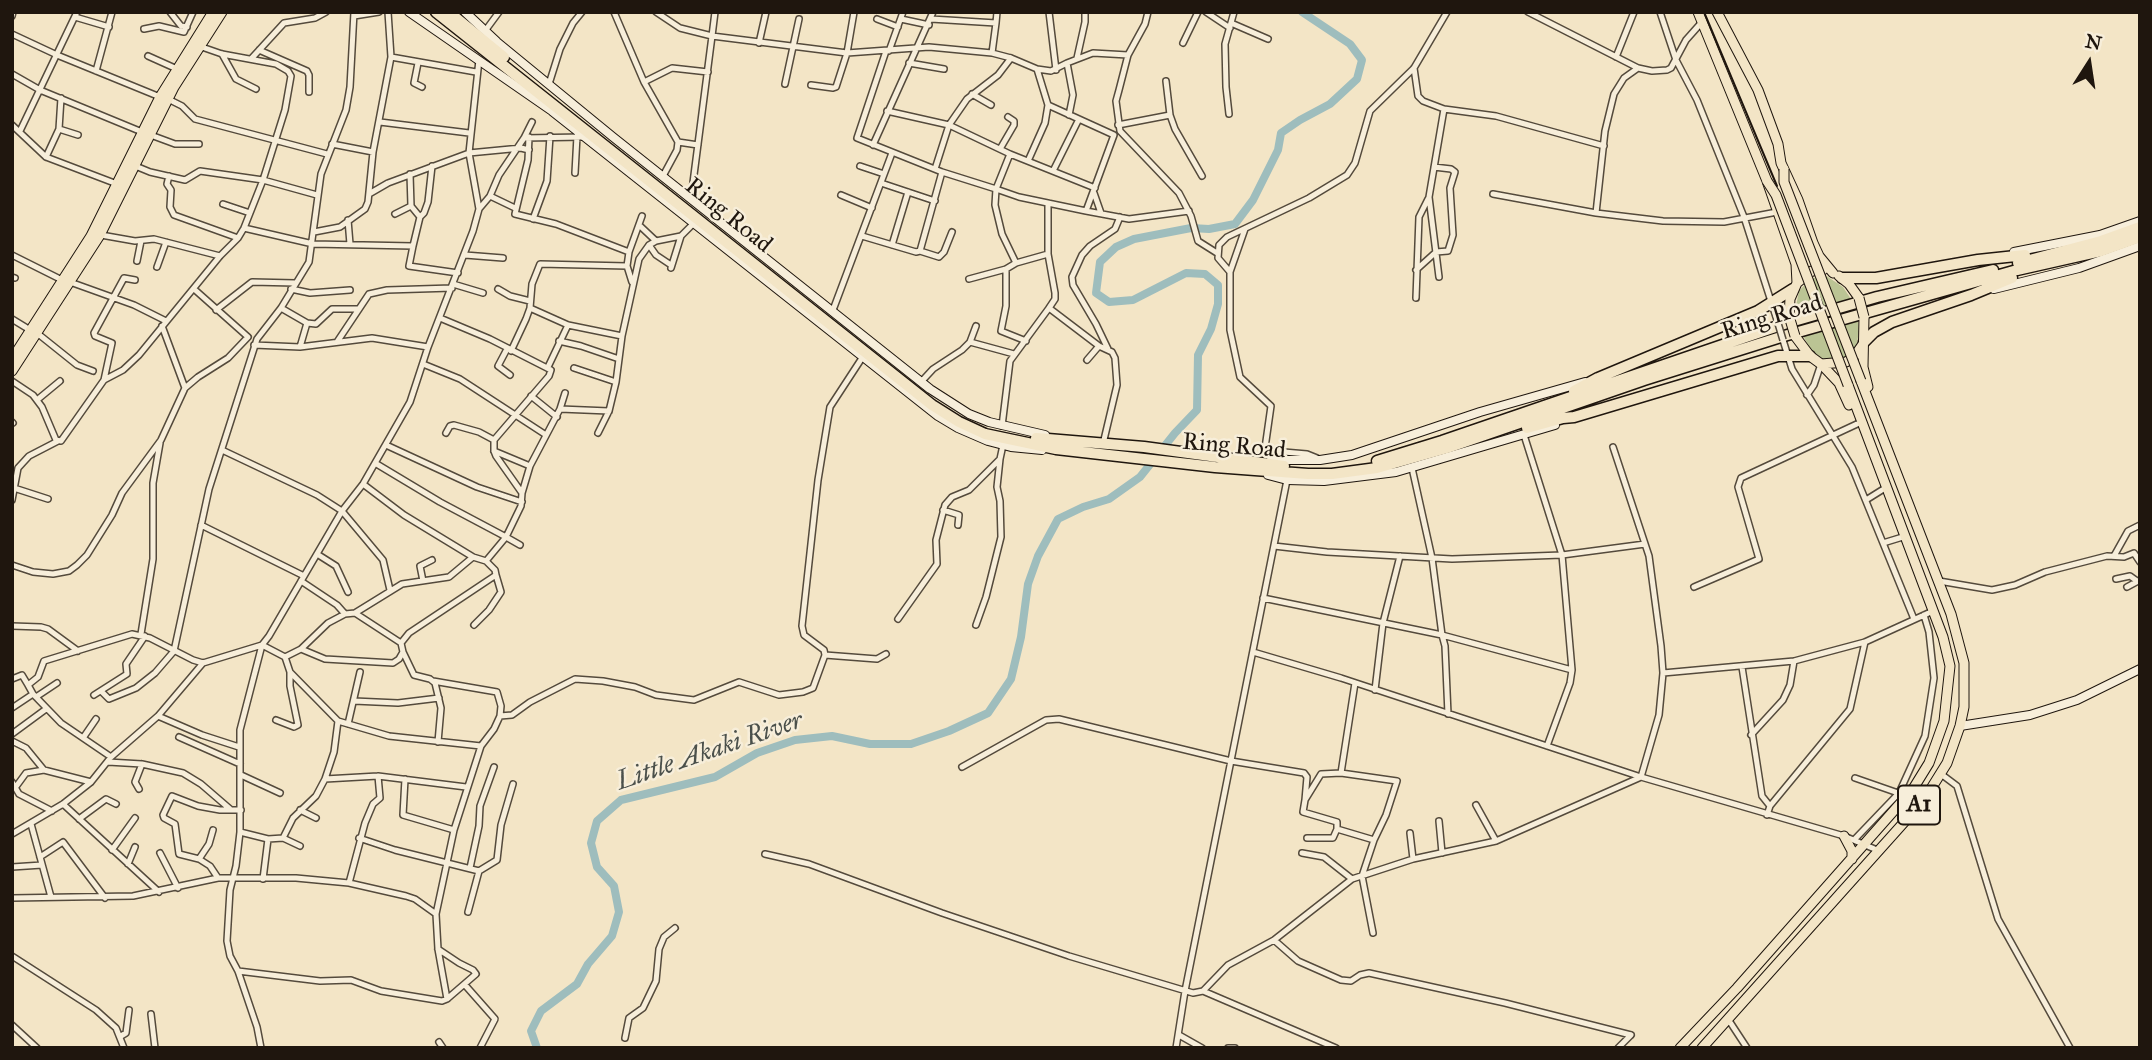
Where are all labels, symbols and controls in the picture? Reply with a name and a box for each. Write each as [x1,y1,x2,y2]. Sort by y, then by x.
north arrow [2054,28,2124,98]
text: N [2083,29,2104,55]
street label: Ring Road [679,172,777,260]
street label: Ring Road [1718,289,1826,347]
street label: Ring Road [1181,428,1287,466]
water label: Little Akaki River [613,705,807,799]
road number: A1 [1898,786,1940,824]

